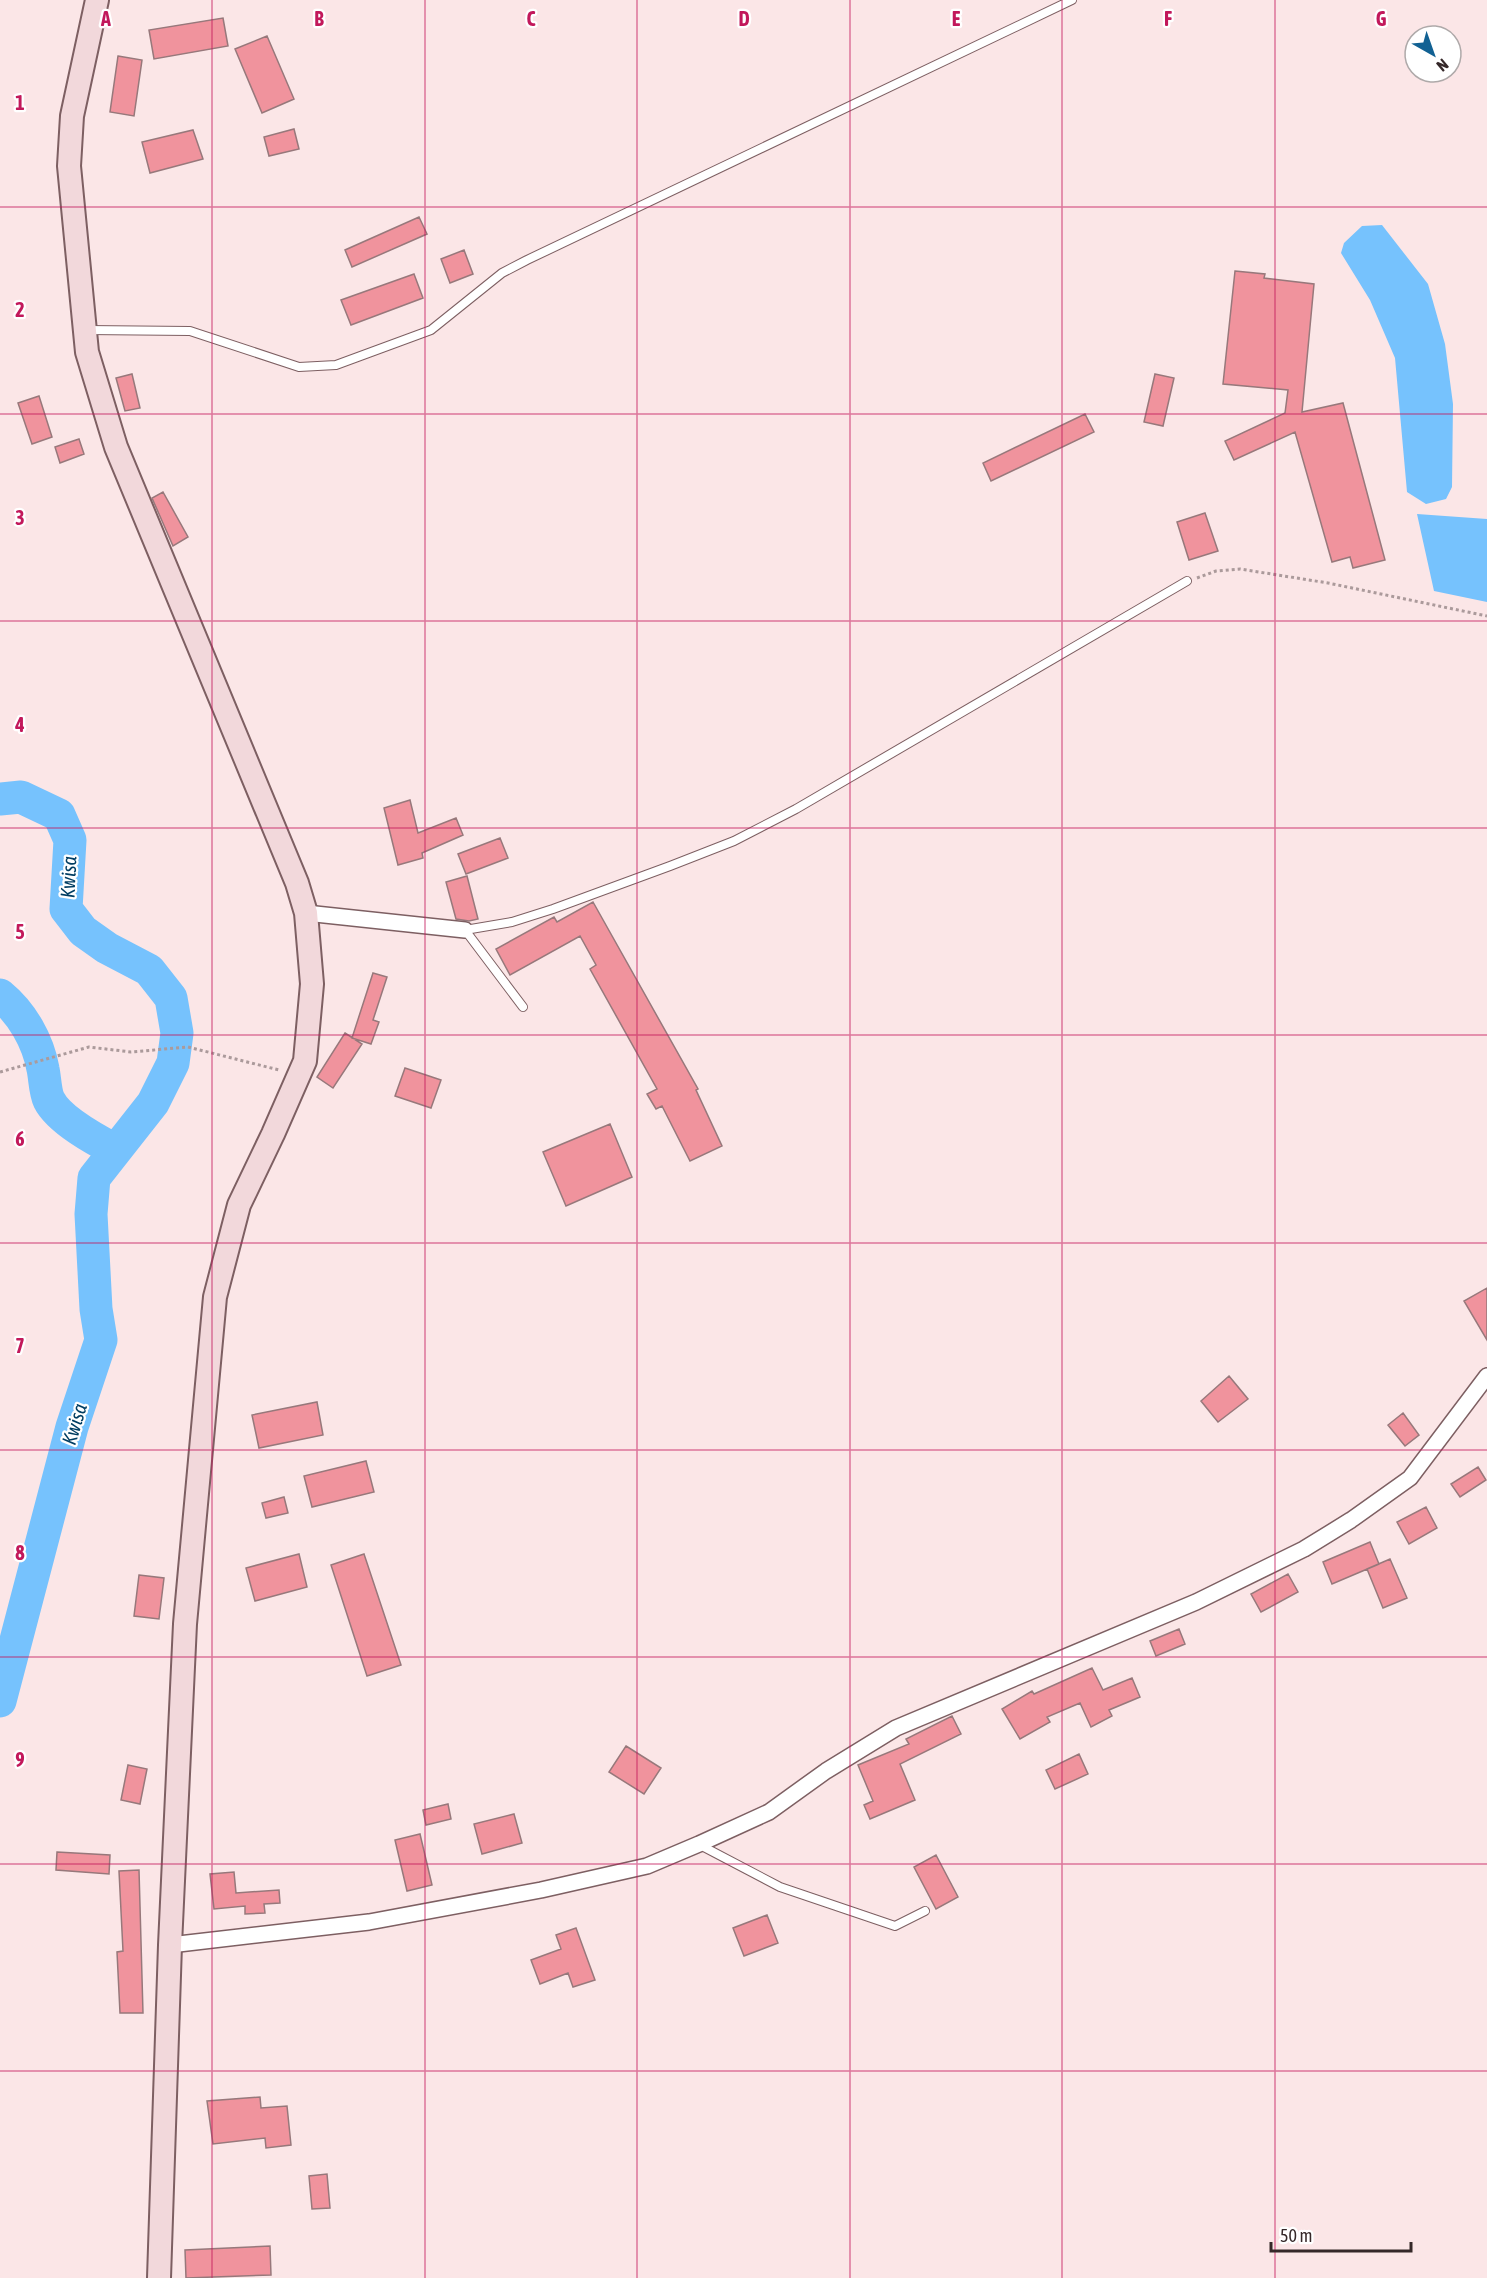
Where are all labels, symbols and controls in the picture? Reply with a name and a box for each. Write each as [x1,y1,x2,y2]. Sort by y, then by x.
text: A [100,7,111,30]
text: B [314,7,324,30]
text: C [527,7,536,30]
text: D [738,7,750,30]
text: E [952,7,961,30]
text: F [1164,7,1172,30]
text: G [1376,7,1387,30]
north arrow [1403,24,1463,84]
text: N [1433,56,1452,75]
text: 1 [15,91,25,114]
text: 2 [15,298,25,321]
text: 3 [15,506,25,529]
text: 4 [14,713,25,736]
water label: Kwisa [55,855,81,899]
text: 5 [15,920,25,943]
text: 6 [15,1127,25,1150]
text: 7 [15,1334,25,1357]
water label: Kwisa [57,1401,91,1447]
text: 8 [15,1541,25,1564]
text: 9 [15,1748,25,1771]
scale bar [1271,2215,1410,2253]
text: 50 m [1280,2225,1312,2246]

